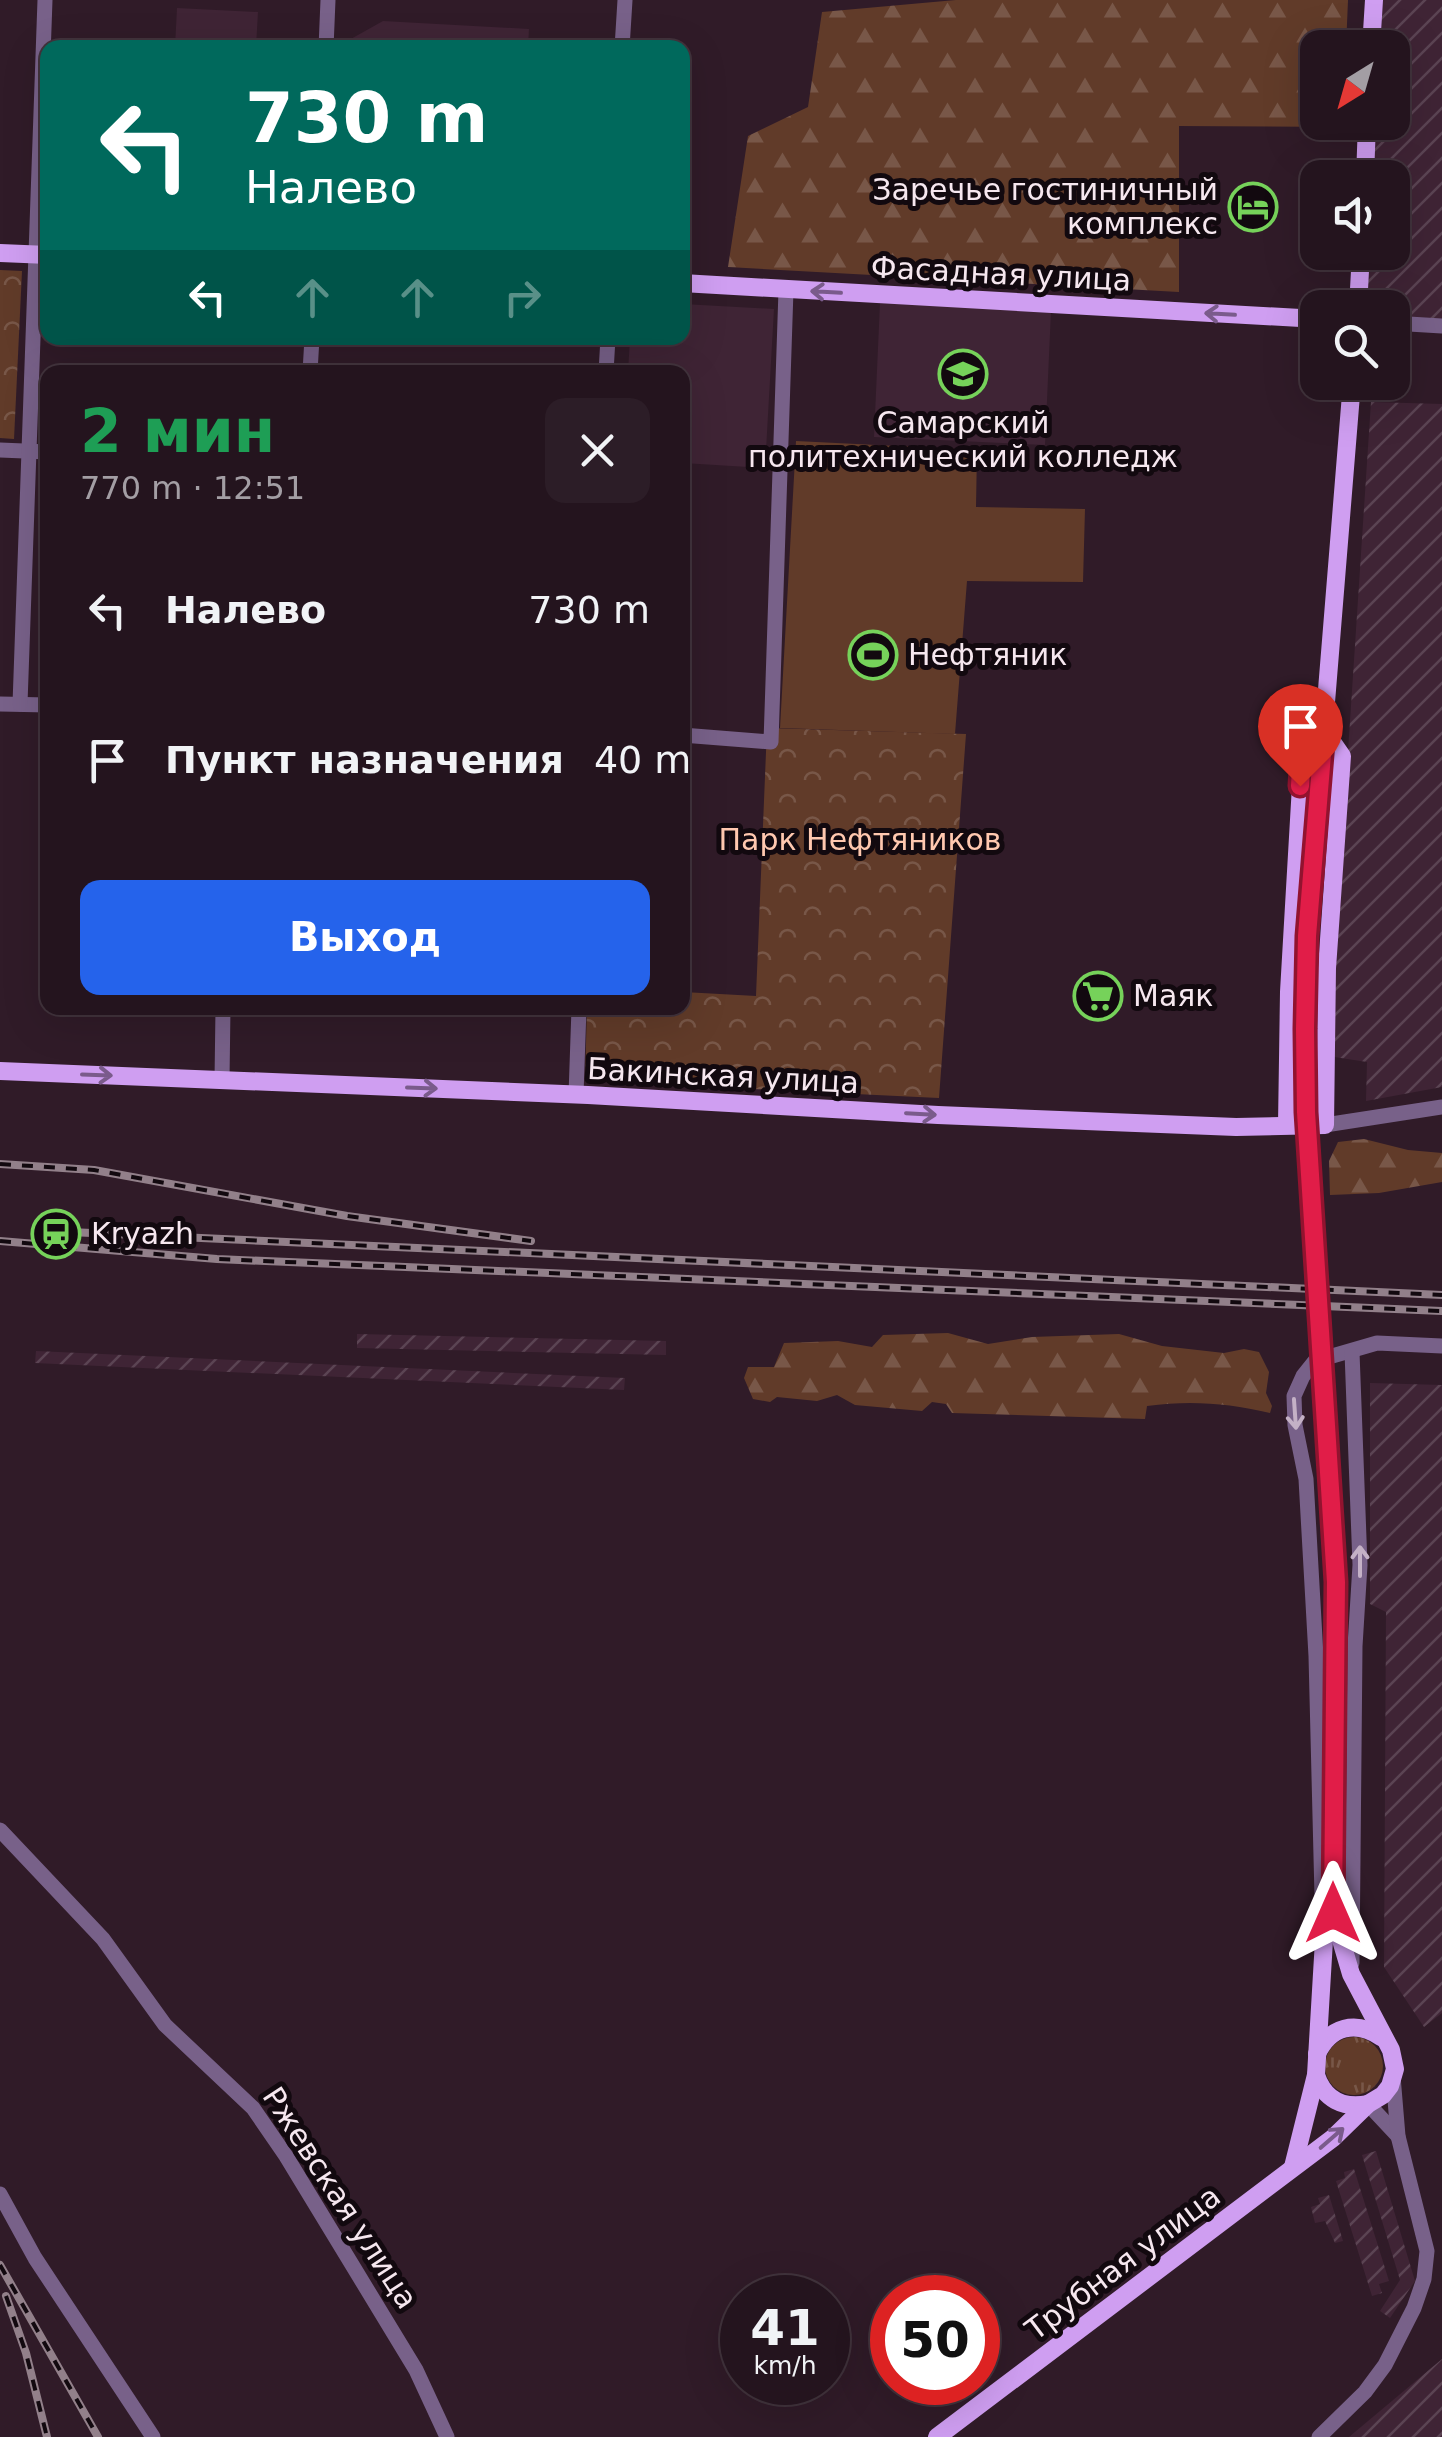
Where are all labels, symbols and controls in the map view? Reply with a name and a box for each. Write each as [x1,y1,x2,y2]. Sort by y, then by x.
north arrow [1300,30,1410,140]
map controls [1300,30,1410,400]
text: 730 m [245,77,488,159]
icon: left [80,80,210,210]
button: sound [1300,160,1410,270]
text: Налево [245,161,417,214]
place label: Заречье гостиничный комплекс [872,172,1218,241]
hotel icon: Заречье гостиничный комплекс [1227,181,1279,233]
street label: Фасадная улица [870,249,1132,298]
icon: left [180,270,235,325]
icon: ahead [285,270,340,325]
icon: ahead [390,270,445,325]
icon: right [495,270,550,325]
one-way arrow [810,282,842,301]
button: search [1300,290,1410,400]
one-way arrow [1205,304,1237,323]
school or university icon: Самарский политехнический колледж [937,348,989,400]
text: 2 мин [80,396,275,466]
button: close [545,398,650,503]
place label: Самарский политехнический колледж [748,405,1178,474]
text: 770 m · 12:51 [80,469,305,507]
icon: left [80,583,135,638]
text: Налево [165,588,326,632]
text: 730 m [528,588,650,632]
sports icon: Нефтяник [847,629,899,681]
place label: Нефтяник [908,637,1067,672]
pin [1258,684,1343,787]
icon: arrive [1273,699,1328,754]
icon: arrive [80,733,135,788]
text: Пункт назначения [165,738,564,782]
text: 40 m [594,738,691,782]
park label: Парк Нефтяников [718,822,1002,857]
button: Выход [80,880,650,995]
supermarket icon: Маяк [1072,970,1124,1022]
place label: Маяк [1133,978,1213,1013]
street label: Бакинская улица [586,1051,860,1100]
one-way arrow [81,1065,113,1084]
one-way arrow [406,1079,438,1098]
one-way arrow [905,1105,937,1124]
station icon: Kryazh [30,1208,82,1260]
place label: Kryazh [91,1216,194,1251]
one-way arrow [1286,1398,1305,1430]
one-way arrow [1350,1546,1369,1578]
position arrow [1281,1861,1385,1965]
street label: Ржевская улица [256,2080,425,2315]
one-way arrow [1319,2126,1344,2149]
street label: Трубная улица [1018,2178,1227,2348]
speed limit sign: 50 [870,2275,1000,2405]
text: 41 [750,2299,820,2357]
text: km/h [753,2351,817,2380]

